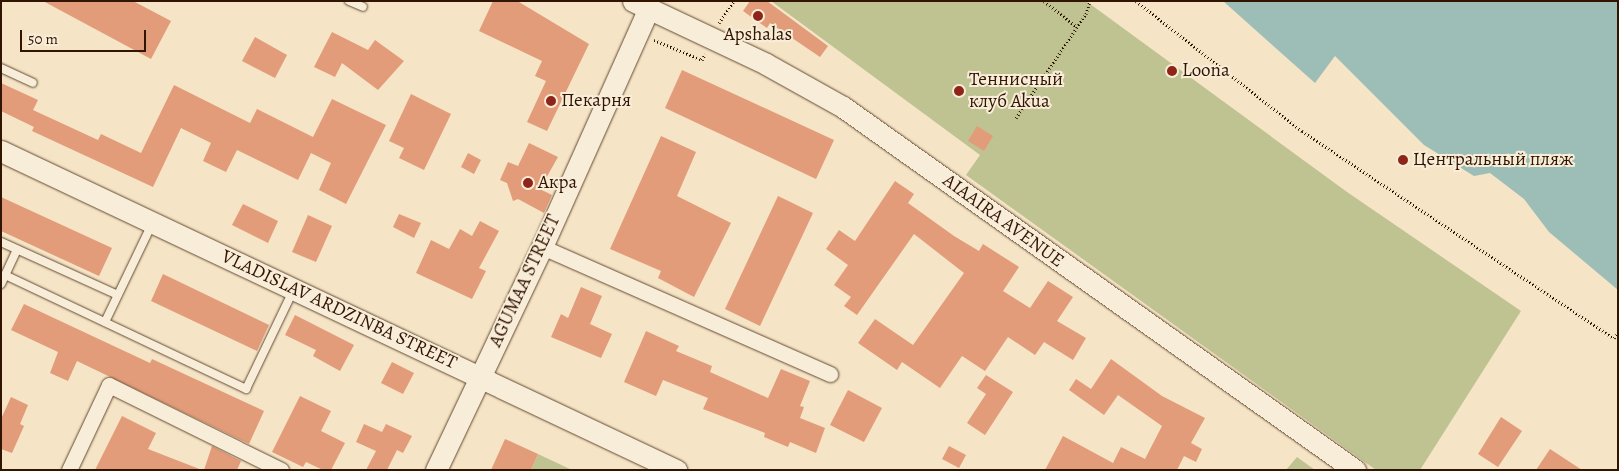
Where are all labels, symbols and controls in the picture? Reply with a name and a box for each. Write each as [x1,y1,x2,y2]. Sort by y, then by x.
marker: Apshalas [752,10,764,22]
scale bar [22,20,149,52]
place label: Apshalas [724,24,792,46]
text: 50 m [28,29,58,49]
place label: Loona [1182,60,1230,82]
marker: Loona [1166,65,1178,77]
place label: Теннисный клуб Akua [969,69,1063,113]
marker: Теннисный клуб Akua [953,85,965,97]
place label: Пекарня [561,90,631,112]
marker: Пекарня [545,95,557,107]
place label: Центральный пляж [1413,149,1573,171]
marker: Центральный пляж [1397,154,1409,166]
street label: AIAAIRA AVENUE [938,169,1068,273]
place label: Акра [538,172,577,194]
marker: Акра [522,177,534,189]
street label: AGUMAA STREET [484,211,566,351]
street label: VLADISLAV ARDZINBA STREET [218,245,460,375]

